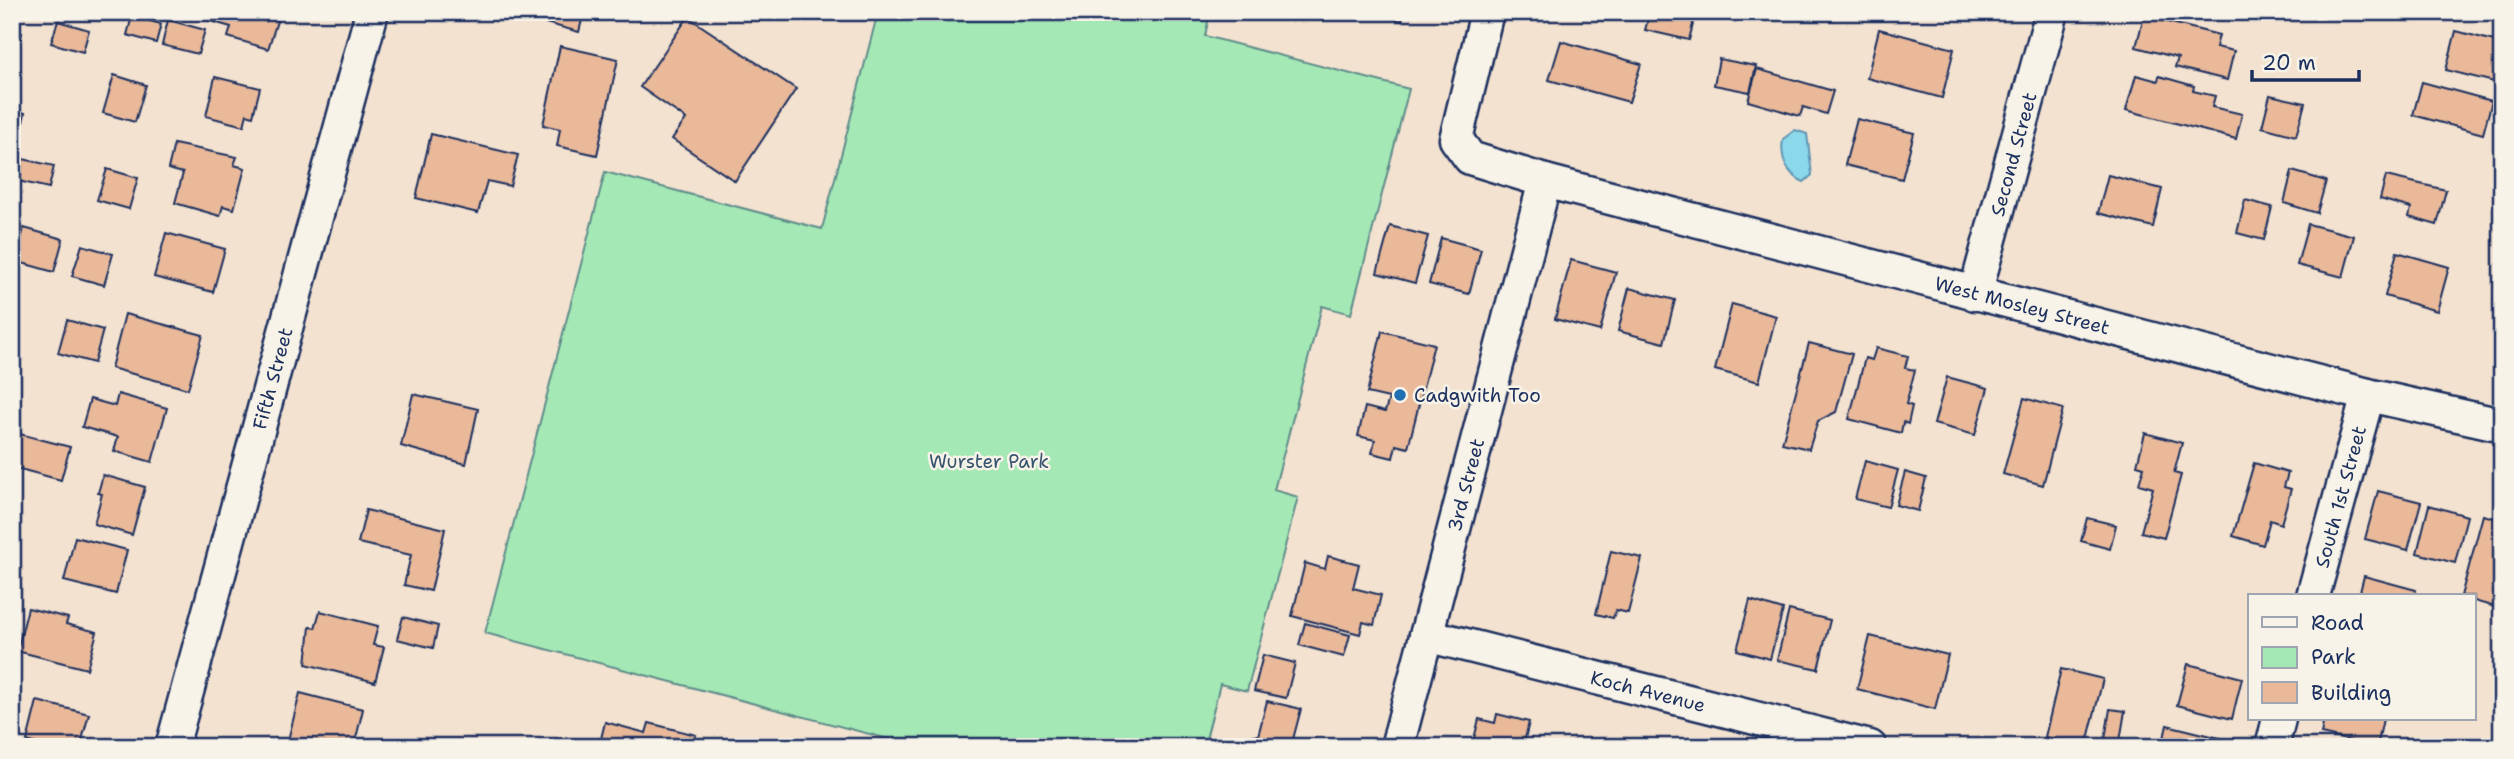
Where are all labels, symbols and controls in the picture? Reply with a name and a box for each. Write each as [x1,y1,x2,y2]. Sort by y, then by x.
scale bar [2252,38,2358,82]
text: 20 m [2262,49,2316,77]
street label: Second Street [1985,89,2043,219]
street label: West Mosley Street [1932,271,2112,340]
street label: Fifth Street [247,325,299,432]
place label: Cadgwith Too [1414,383,1541,408]
marker: Cadgwith Too [1392,387,1408,403]
street label: South 1st Street [2309,423,2372,571]
street label: 3rd Street [1442,436,1490,534]
park label: Wurster Park [929,449,1049,474]
legend [2248,594,2476,720]
text: Road [2311,609,2364,637]
text: Park [2311,643,2356,671]
street label: Koch Avenue [1588,665,1708,718]
text: Building [2311,679,2391,707]

